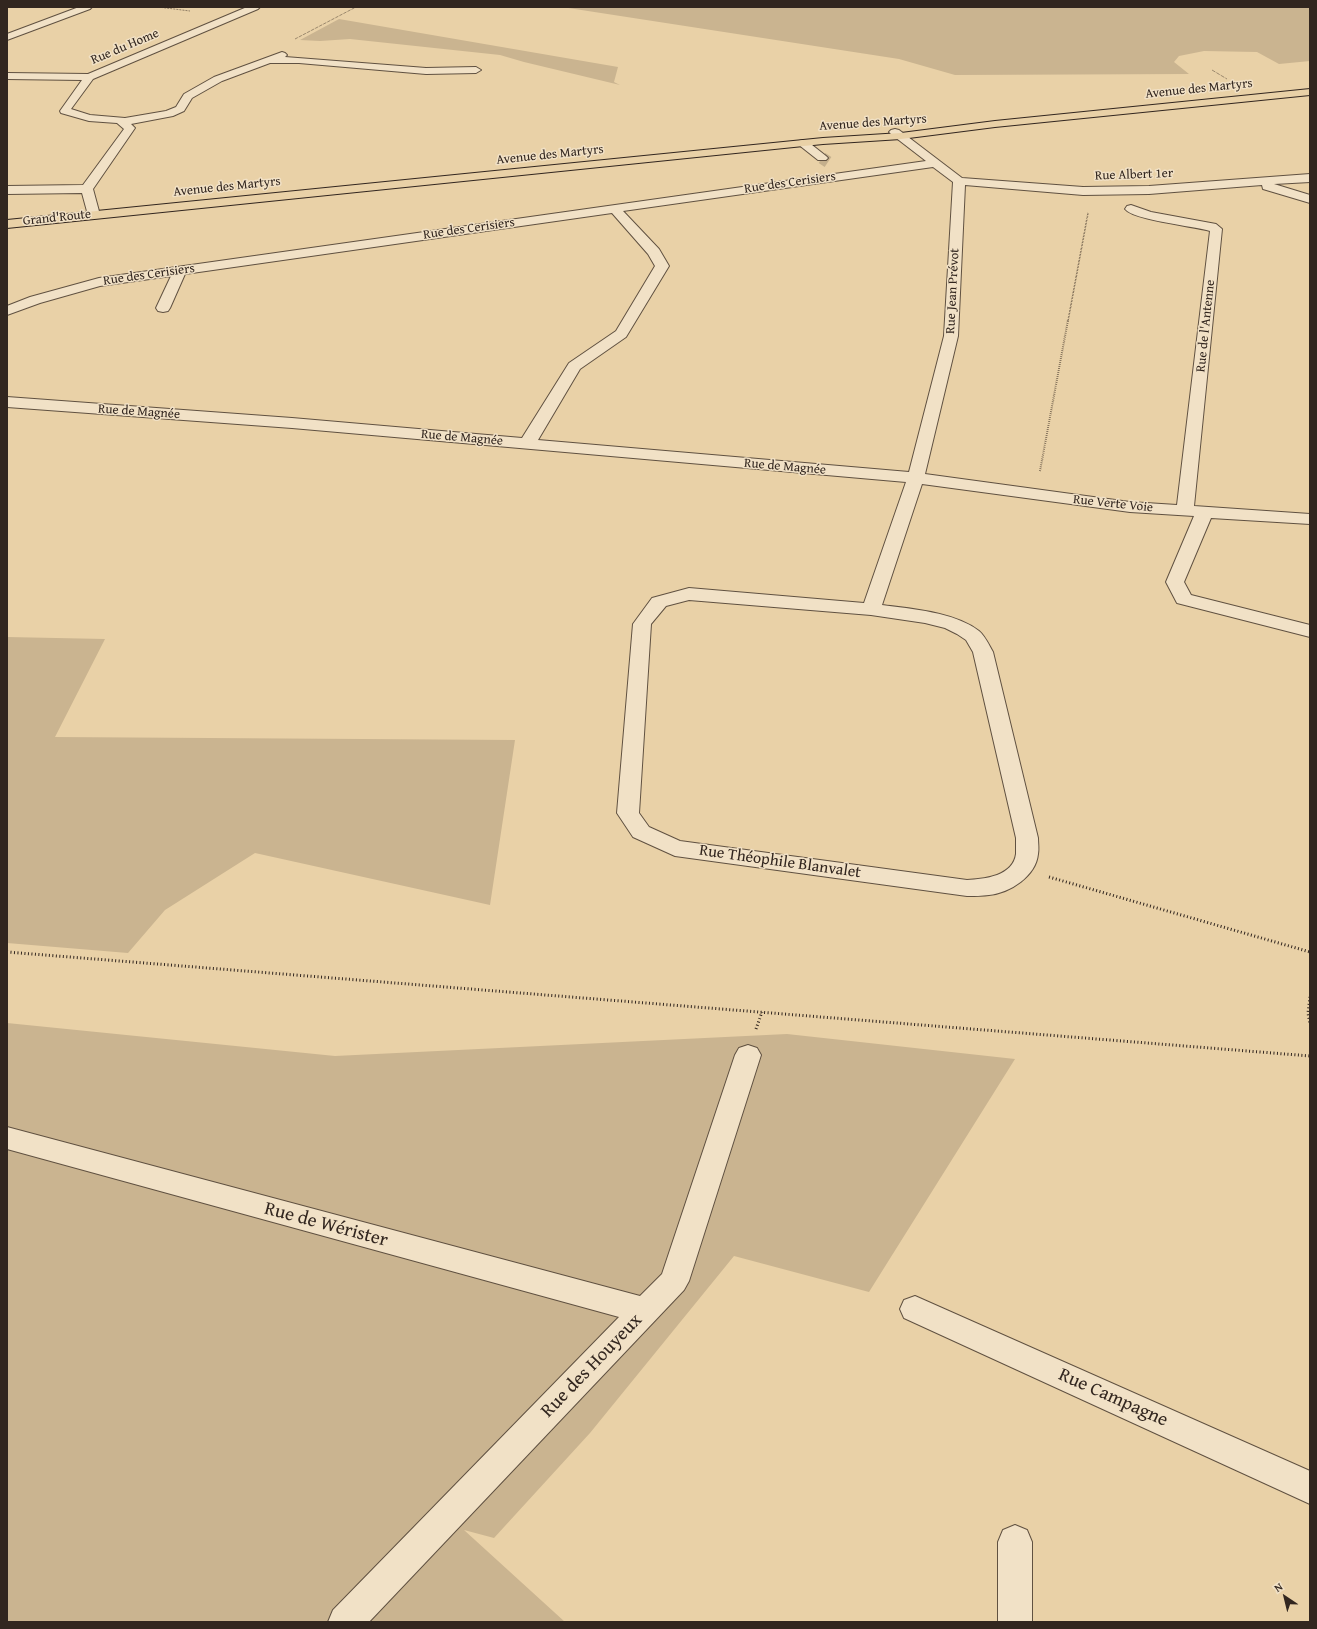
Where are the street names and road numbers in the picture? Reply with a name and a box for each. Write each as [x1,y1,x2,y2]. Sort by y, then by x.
street label: Rue du Home [89,26,161,68]
street label: Avenue des Martyrs [1145,76,1253,102]
street label: Avenue des Martyrs [819,111,927,135]
street label: Avenue des Martyrs [496,142,604,168]
street label: Rue Albert 1er [1095,166,1173,184]
street label: Rue des Cerisiers [743,169,837,197]
street label: Avenue des Martyrs [173,174,281,200]
street label: Grand'Route [22,207,92,229]
street label: Rue des Cerisiers [422,215,516,243]
street label: Rue Jean Prévot [943,248,963,334]
street label: Rue des Cerisiers [102,261,196,289]
street label: Rue de l'Antenne [1193,279,1219,373]
street label: Rue de Magnée [97,401,181,423]
street label: Rue de Magnée [420,427,504,449]
street label: Rue de Magnée [743,456,827,478]
street label: Rue Verte Voie [1072,492,1154,516]
street label: Rue Théophile Blanvalet [698,841,862,883]
street label: Rue de Wérister [262,1198,390,1252]
street label: Rue des Houyeux [537,1309,647,1423]
street label: Rue Campagne [1055,1364,1171,1432]

